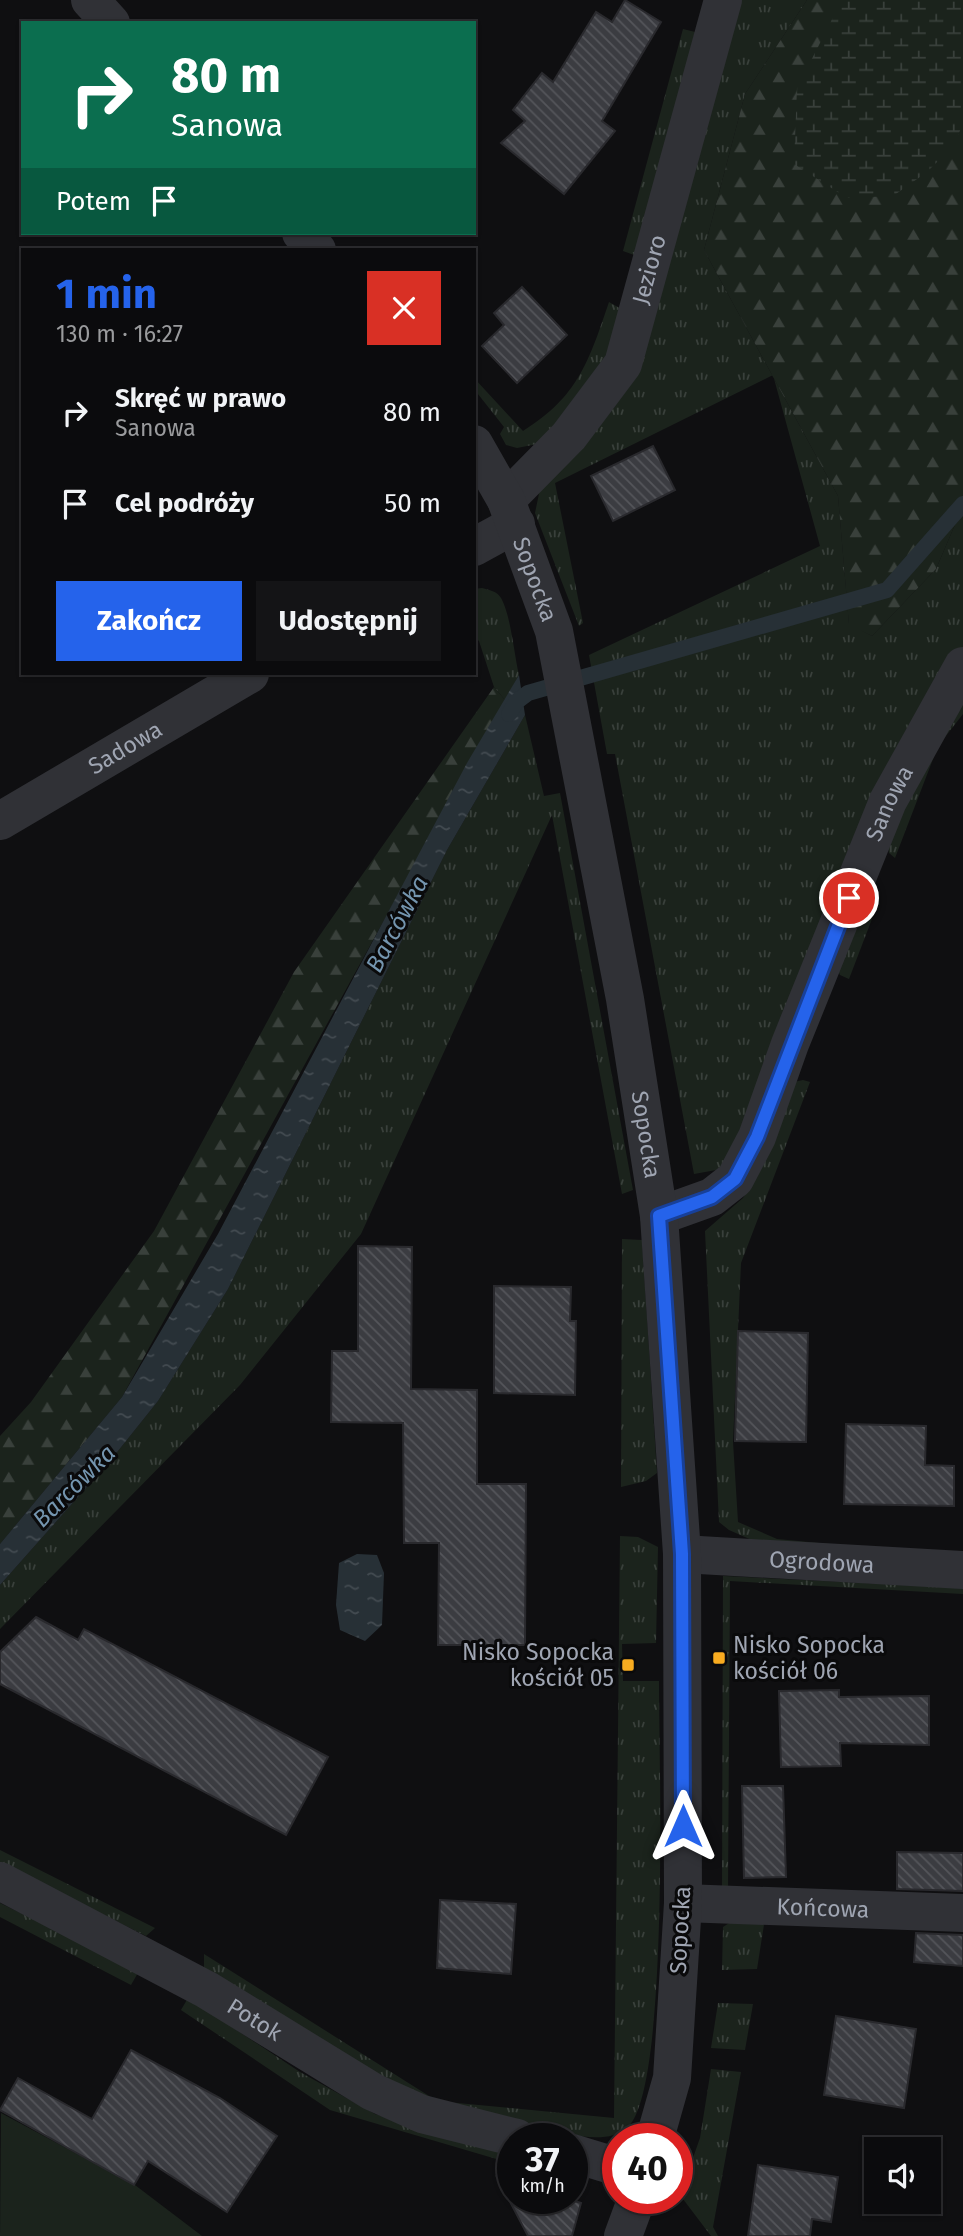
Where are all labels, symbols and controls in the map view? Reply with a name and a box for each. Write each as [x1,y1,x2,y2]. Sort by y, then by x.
text: 80 m [171,46,281,105]
icon: right [56,49,147,140]
text: Sanowa [171,106,283,144]
icon: arrive [145,182,183,220]
text: Potem [56,186,131,217]
street label: Jezioro [626,231,672,307]
text: 1 min [56,269,157,319]
button: close [367,271,441,345]
text: 130 m · 16:27 [56,320,183,348]
text: Skręć w prawo [115,383,286,414]
icon: right [56,394,94,432]
text: 80 m [383,397,441,428]
text: Sanowa [115,414,196,442]
icon: arrive [56,485,94,523]
text: Cel podróży [115,488,254,519]
text: 50 m [384,488,441,519]
street label: Sopocka [507,533,563,625]
button: Zakończ [56,581,242,661]
button: Udostępnij [256,581,441,661]
street label: Sadowa [83,715,167,780]
street label: Sanowa [859,760,919,845]
pin [819,868,879,928]
water label: Barcówka [360,871,434,977]
icon: arrive [830,879,868,917]
street label: Sopocka [626,1089,667,1180]
water label: Barcówka [27,1439,121,1533]
street label: Ogrodowa [768,1545,875,1579]
place label: Nisko Sopocka kościół 06 [733,1631,885,1685]
place label: Nisko Sopocka kościół 05 [462,1638,614,1692]
marker: Nisko Sopocka kościół 06 [711,1650,727,1666]
marker: Nisko Sopocka kościół 05 [620,1657,636,1673]
position arrow [646,1789,720,1863]
street label: Sopocka [664,1885,696,1975]
street label: Końcowa [776,1892,870,1924]
street label: Potok [222,1992,288,2047]
speed limit sign: 40 [602,2123,693,2214]
map controls [864,2137,941,2214]
button: sound [864,2137,941,2214]
text: 37 [525,2138,560,2180]
text: km/h [520,2175,565,2197]

